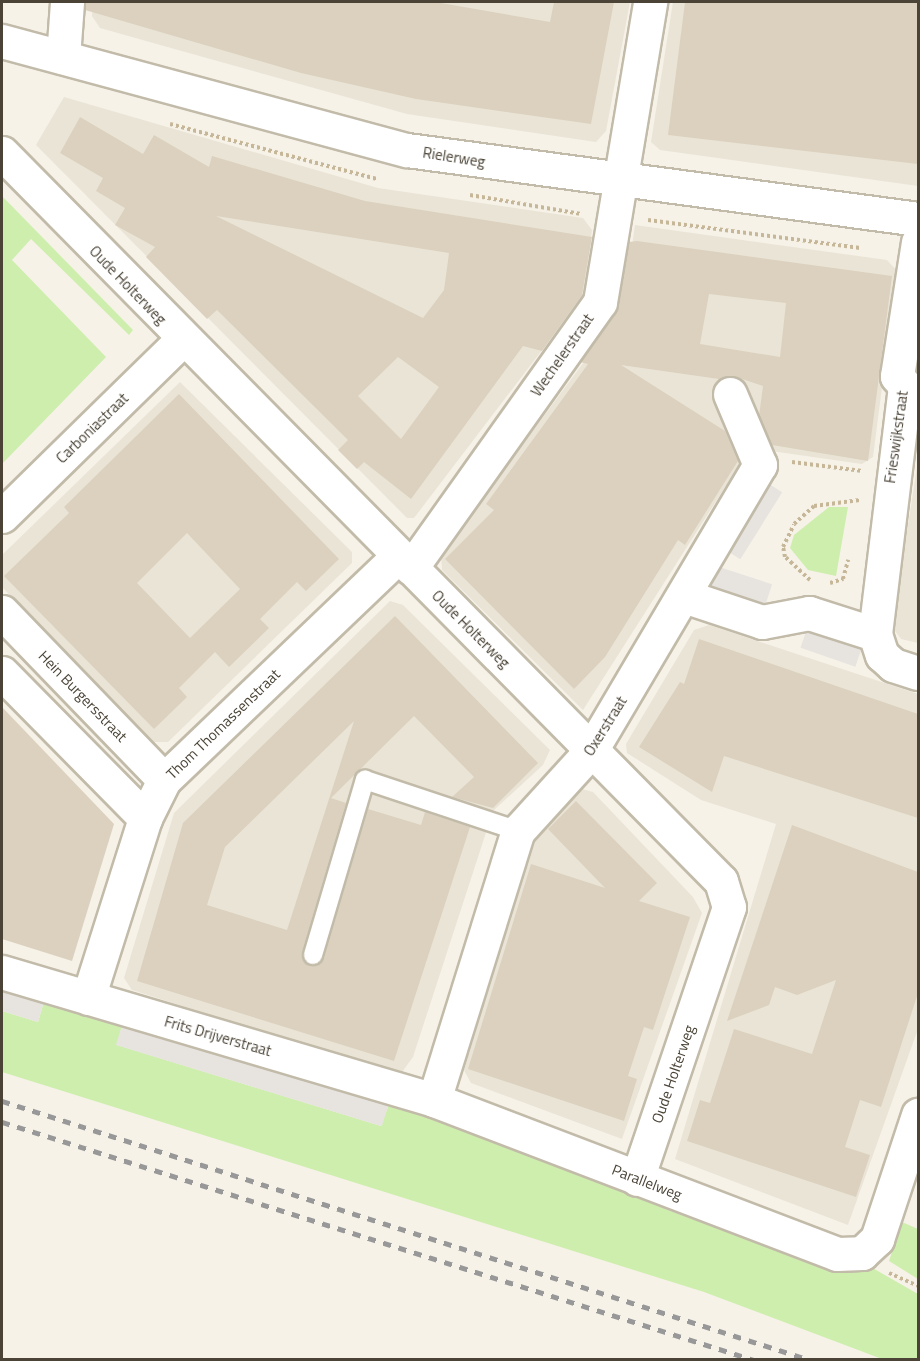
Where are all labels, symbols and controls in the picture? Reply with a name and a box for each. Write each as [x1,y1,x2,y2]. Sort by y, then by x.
street label: Rielerweg [421,143,487,171]
street label: Oude Holterweg [86,242,170,328]
street label: Wechelerstraat [527,310,597,400]
street label: Carboniastraat [52,389,132,467]
street label: Frieswijkstraat [881,389,911,485]
street label: Oude Holterweg [428,586,514,672]
street label: Hein Burgersstraat [35,647,131,745]
street label: Thom Thomassenstraat [162,665,284,783]
street label: Oxerstraat [580,693,630,759]
street label: Frits Drijverstraat [162,1012,274,1060]
street label: Oude Holterweg [648,1022,698,1126]
street label: Parallelweg [609,1160,685,1204]

